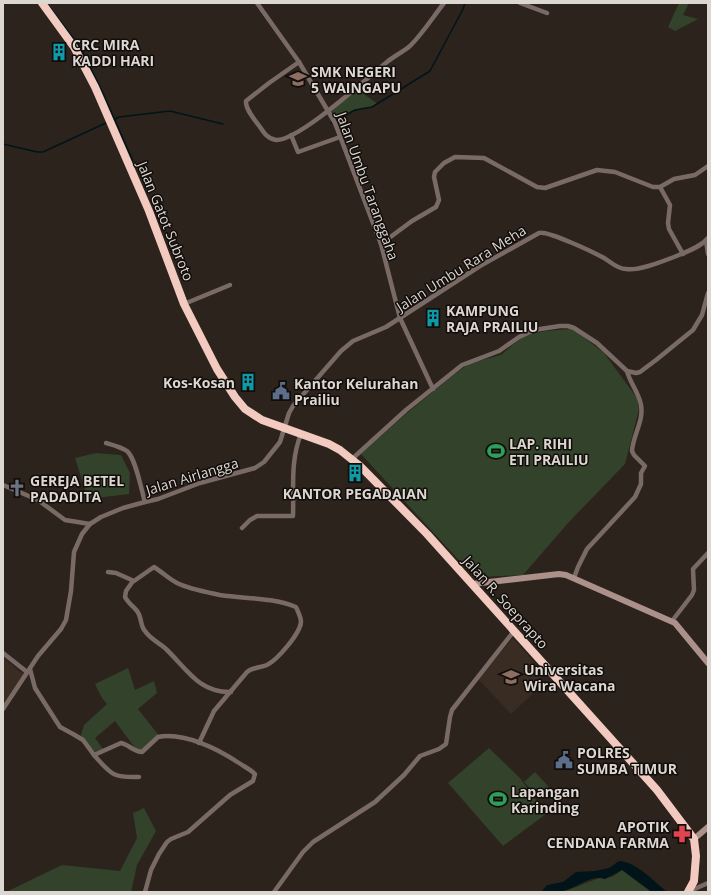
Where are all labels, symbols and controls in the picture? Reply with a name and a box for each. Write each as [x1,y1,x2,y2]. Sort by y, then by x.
place label: CRC MIRA KADDI HARI [72,35,154,70]
building icon: CRC MIRA KADDI HARI [49,42,69,62]
place label: SMK NEGERI 5 WAINGAPU [311,62,401,97]
school or university icon: SMK NEGERI 5 WAINGAPU [288,69,308,89]
street label: Jalan Umbu Taranggaha [332,108,404,263]
street label: Jalan Gatot Subroto [133,156,199,284]
street label: Jalan Umbu Rara Meha [391,220,529,317]
place label: KAMPUNG RAJA PRAILIU [446,301,538,336]
building icon: KAMPUNG RAJA PRAILIU [423,308,443,328]
building icon: Kos-Kosan [238,372,258,392]
place label: Kos-Kosan [163,373,235,392]
place label: Kantor Kelurahan Prailiu [294,374,418,409]
public building icon: Kantor Kelurahan Prailiu [271,381,291,401]
place label: LAP. RIHI ETI PRAILIU [509,434,589,469]
sports icon: LAP. RIHI ETI PRAILIU [486,441,506,461]
street label: Jalan Airlangga [141,453,241,500]
building icon: KANTOR PEGADAIAN [345,463,365,483]
place label: GEREJA BETEL PADADITA [30,471,124,506]
church icon: GEREJA BETEL PADADITA [7,478,27,498]
place label: KANTOR PEGADAIAN [283,484,427,503]
street label: Jalan R. Soeprapto [458,550,553,653]
place label: Universitas Wira Wacana [524,660,616,695]
school or university icon: Universitas Wira Wacana [501,667,521,687]
place label: POLRES SUMBA TIMUR [577,743,678,778]
public building icon: POLRES SUMBA TIMUR [554,750,574,770]
place label: Lapangan Karinding [511,782,579,817]
sports icon: Lapangan Karinding [488,789,508,809]
place label: APOTIK CENDANA FARMA [547,817,670,852]
pharmacy icon: APOTIK CENDANA FARMA [672,824,692,844]

